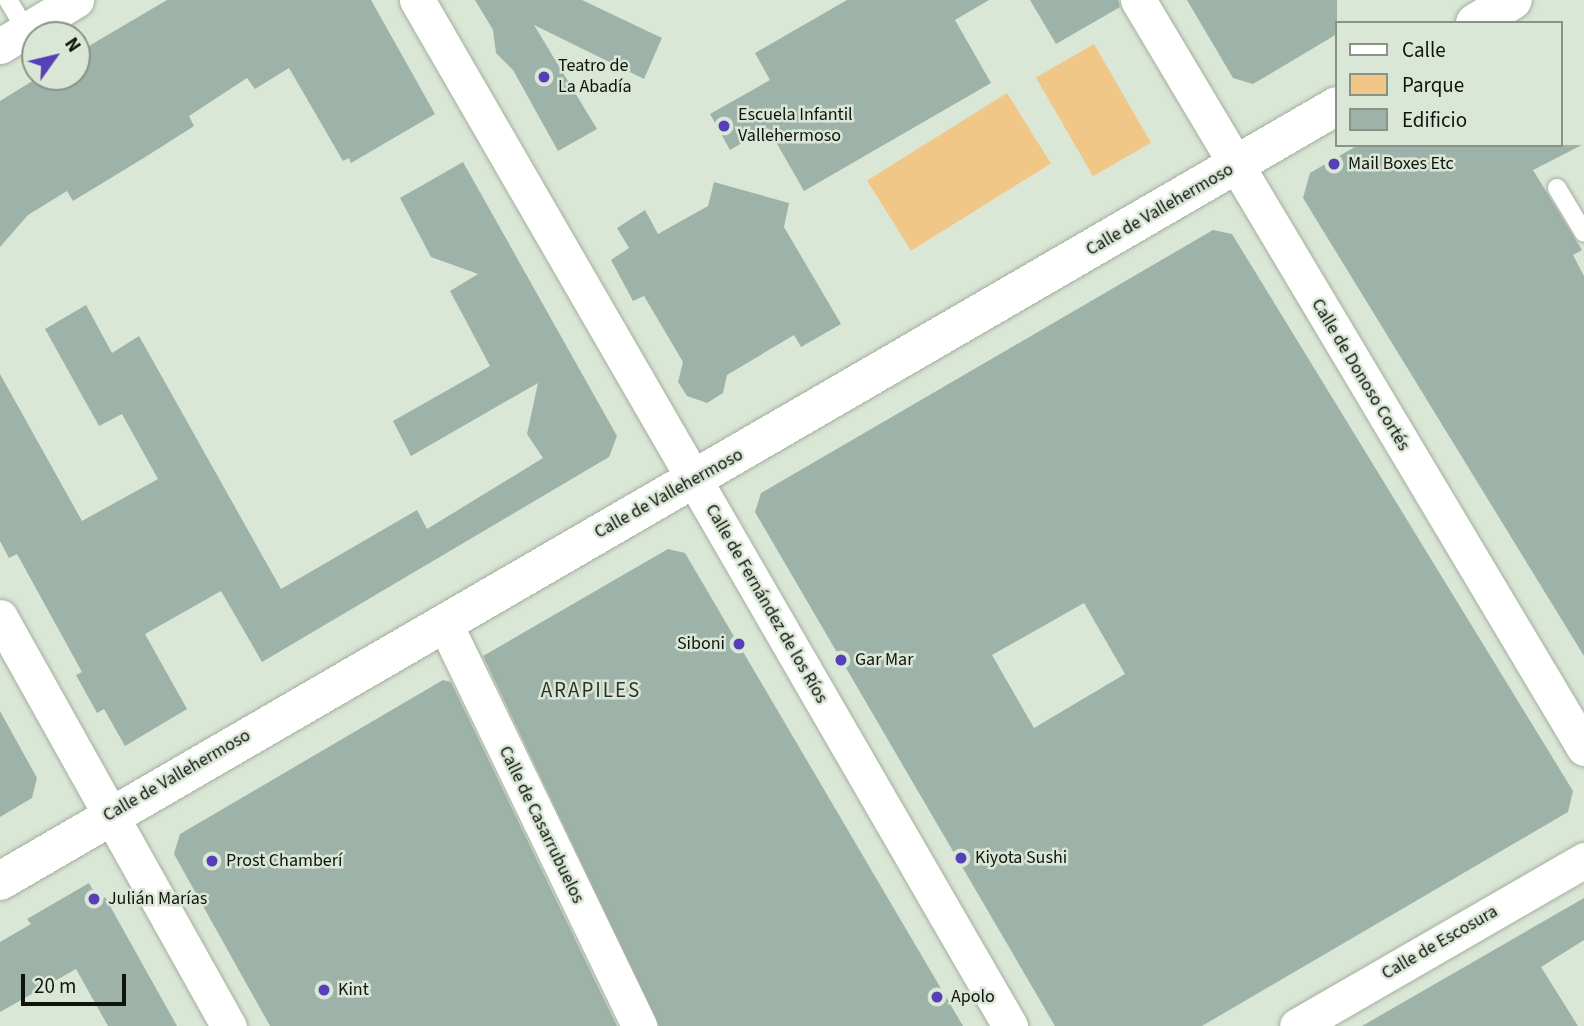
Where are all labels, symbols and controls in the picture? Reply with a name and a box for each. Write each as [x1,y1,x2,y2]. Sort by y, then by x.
north arrow [21,21,91,91]
legend [1336,21,1563,147]
text: N [57,32,87,58]
text: Calle [1402,35,1446,65]
place label: Teatro de La Abadía [558,56,631,98]
marker: Teatro de La Abadía [536,69,552,85]
text: Parque [1402,70,1464,100]
place label: Escuela Infantil Vallehermoso [738,105,853,148]
text: Edificio [1402,105,1467,135]
marker: Escuela Infantil Vallehermoso [716,118,732,134]
place label: Mail Boxes Etc [1348,153,1454,175]
marker: Mail Boxes Etc [1326,156,1342,172]
street label: Calle de Vallehermoso [1082,159,1238,261]
street label: Calle de Donoso Cortés [1306,295,1414,455]
street label: Calle de Vallehermoso [591,444,747,544]
street label: Calle de Fernández de los Ríos [700,501,832,707]
place label: Siboni [677,633,725,655]
marker: Siboni [731,636,747,652]
place label: Gar Mar [855,649,913,671]
marker: Gar Mar [833,652,849,668]
district label: ARAPILES [542,677,640,703]
street label: Calle de Vallehermoso [99,725,255,827]
street label: Calle de Casarrubuelos [494,743,588,907]
place label: Kiyota Sushi [975,847,1067,869]
place label: Prost Chamberí [226,850,342,872]
marker: Kiyota Sushi [953,850,969,866]
marker: Prost Chamberí [204,853,220,869]
place label: Julián Marías [108,888,207,910]
marker: Julián Marías [86,891,102,907]
street label: Calle de Escosura [1378,901,1502,985]
scale bar [24,960,130,1004]
text: 20 m [34,971,76,1001]
place label: Kint [338,979,369,1001]
marker: Kint [316,982,332,998]
place label: Apolo [951,986,995,1008]
marker: Apolo [929,989,945,1005]

